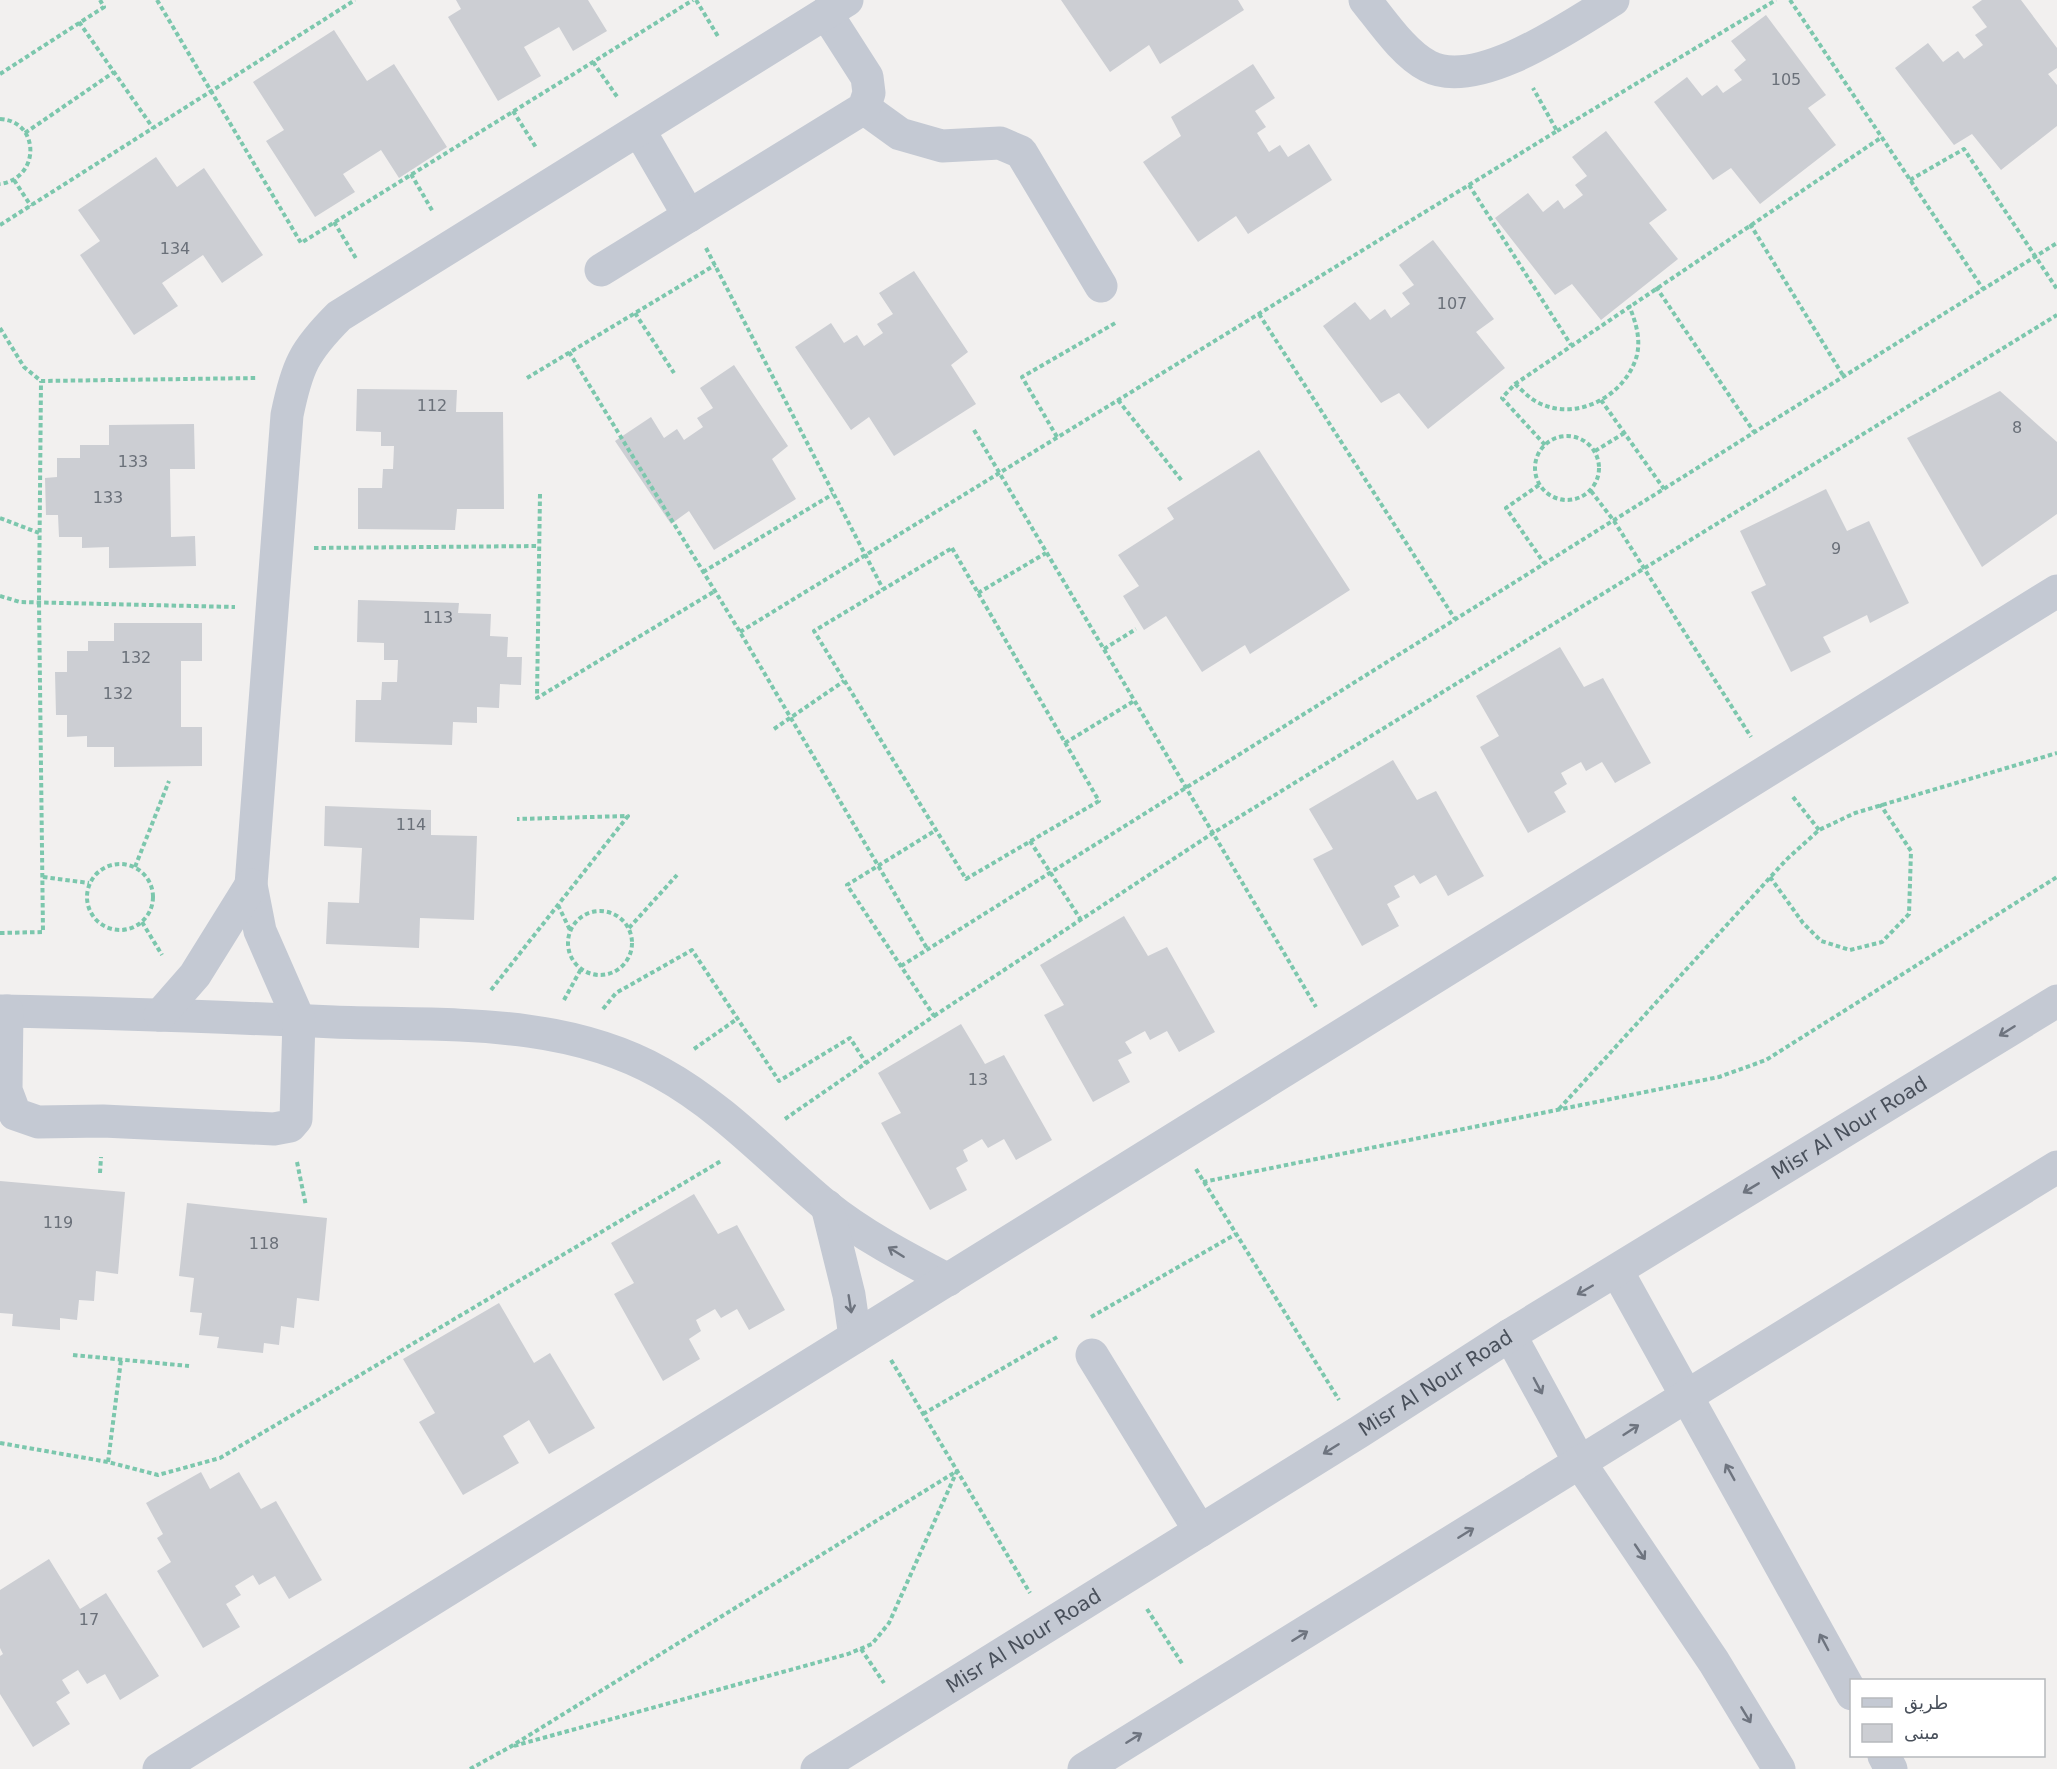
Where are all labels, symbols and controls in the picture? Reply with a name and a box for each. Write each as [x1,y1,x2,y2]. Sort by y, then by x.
house number: 105 [1771,70,1801,89]
house number: 134 [160,239,190,258]
house number: 107 [1437,294,1467,313]
house number: 112 [417,396,447,415]
house number: 8 [2012,418,2022,437]
house number: 133 [118,452,148,471]
house number: 133 [93,488,123,507]
house number: 9 [1831,539,1841,558]
house number: 113 [423,608,453,627]
house number: 132 [121,648,151,667]
house number: 132 [103,684,133,703]
house number: 114 [396,815,426,834]
one-way arrow [1999,1026,2016,1038]
house number: 13 [968,1070,988,1089]
street label: Misr Al Nour Road [1767,1071,1931,1185]
one-way arrow [1743,1183,1760,1195]
house number: 119 [43,1213,73,1232]
house number: 118 [249,1234,279,1253]
one-way arrow [888,1246,905,1258]
one-way arrow [1577,1285,1594,1297]
one-way arrow [844,1294,855,1314]
street label: Misr Al Nour Road [1354,1325,1517,1441]
one-way arrow [1532,1377,1544,1394]
one-way arrow [1622,1424,1639,1436]
one-way arrow [1323,1444,1340,1456]
one-way arrow [1723,1464,1735,1481]
one-way arrow [1457,1527,1474,1539]
one-way arrow [1634,1544,1646,1560]
street label: Misr Al Nour Road [941,1583,1105,1698]
house number: 17 [79,1610,99,1629]
one-way arrow [1291,1629,1308,1641]
one-way arrow [1818,1634,1830,1651]
legend [1850,1679,2045,1757]
text: طريق [1904,1692,1948,1714]
one-way arrow [1741,1706,1753,1723]
text: مبنى [1904,1722,1940,1743]
one-way arrow [1125,1732,1142,1744]

